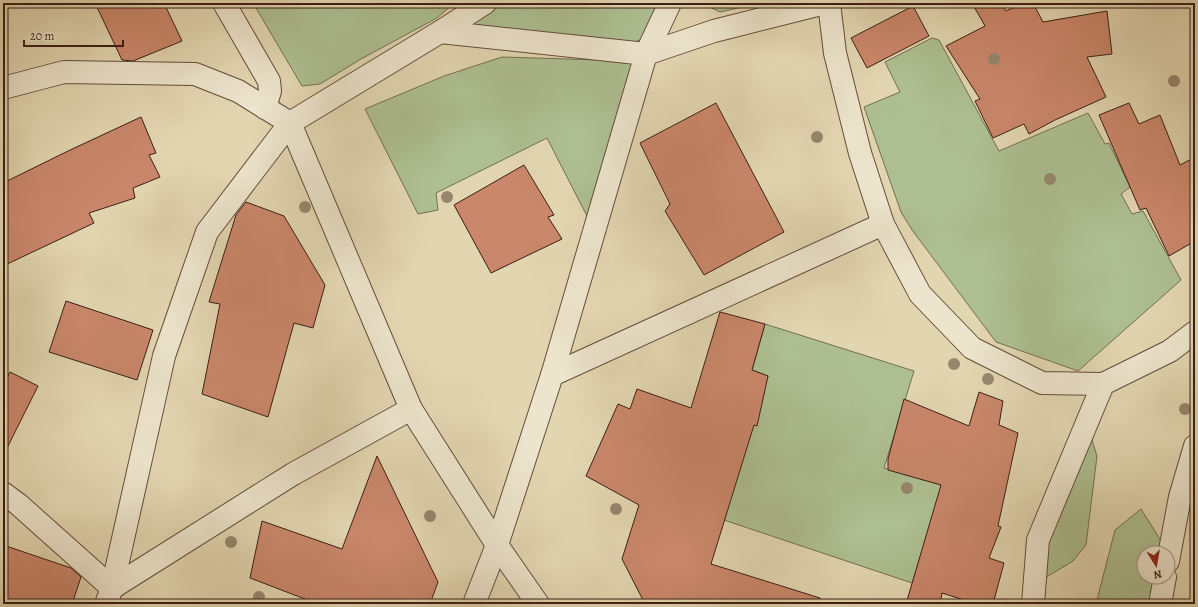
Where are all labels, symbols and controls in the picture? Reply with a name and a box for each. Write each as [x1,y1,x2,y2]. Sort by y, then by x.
scale bar [24,22,123,48]
text: 20 m [30,28,54,44]
north arrow [1136,545,1176,585]
text: N [1152,566,1163,582]

